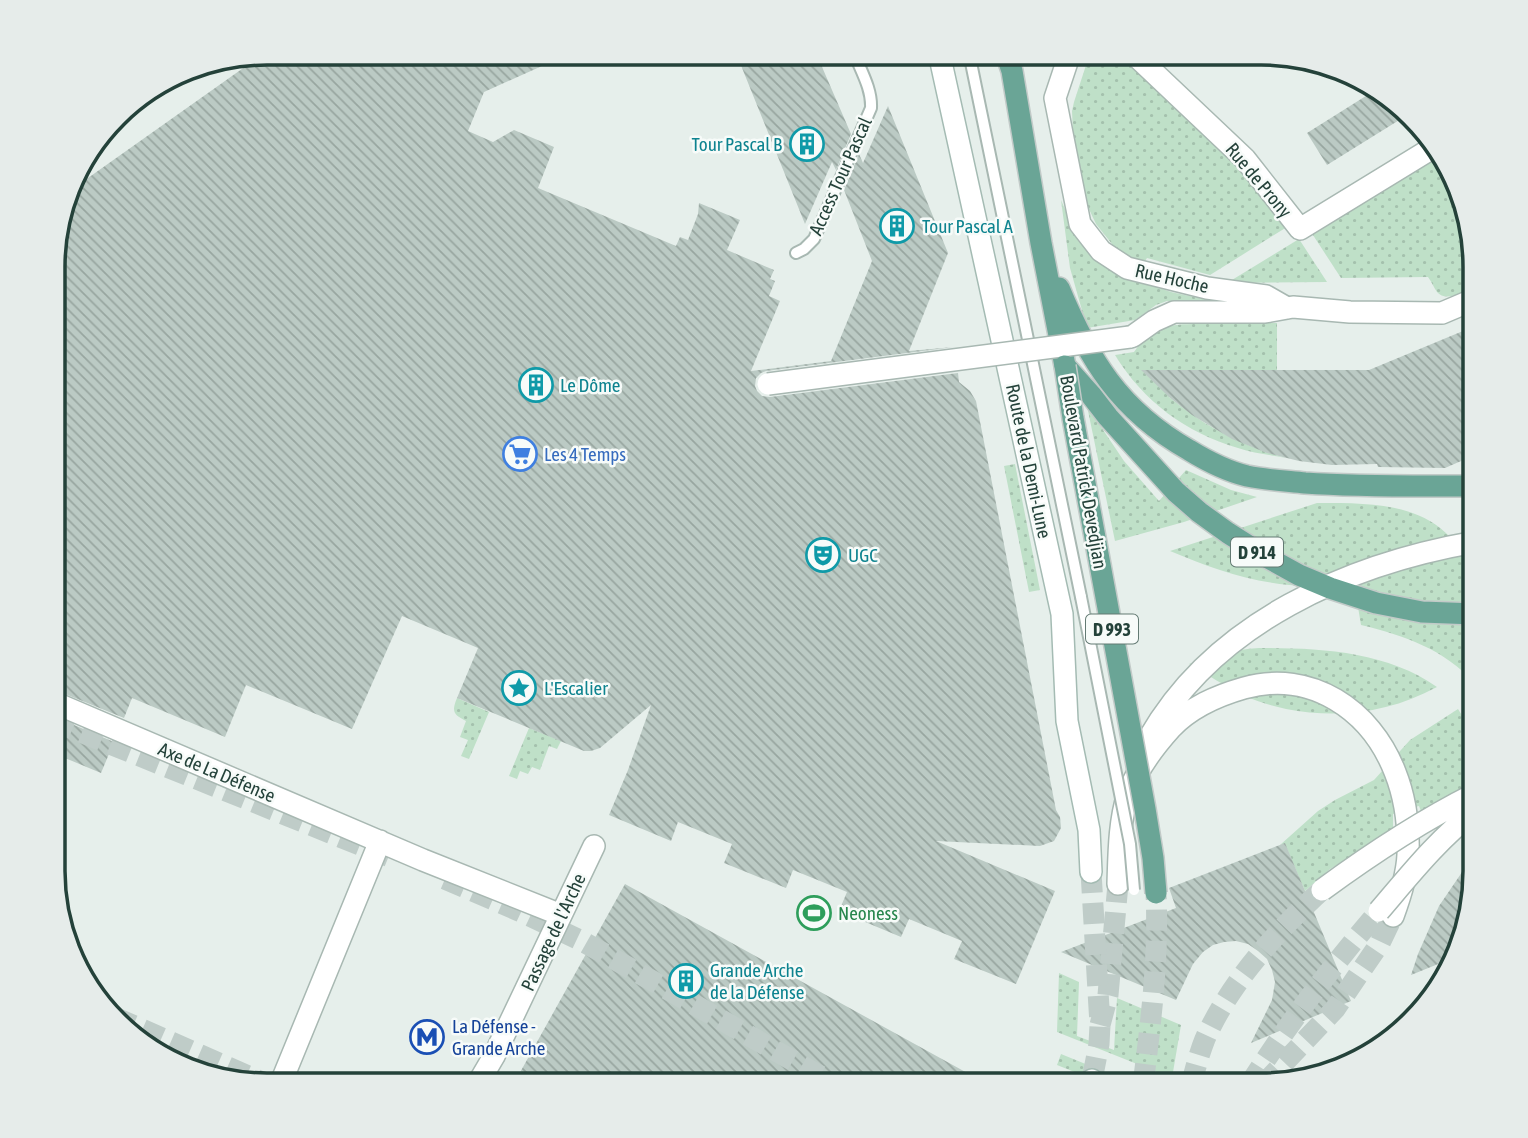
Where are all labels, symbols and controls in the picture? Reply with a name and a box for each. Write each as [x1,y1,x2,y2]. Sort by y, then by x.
street label: Access Tour Pascal [804,114,876,238]
building icon: Tour Pascal B [788,125,826,163]
place label: Tour Pascal B [692,133,782,155]
street label: Rue de Prony [1221,138,1297,222]
building icon: Tour Pascal A [878,207,916,245]
place label: Tour Pascal A [922,215,1013,237]
street label: Rue Hoche [1133,259,1211,297]
building icon: Le Dôme [517,366,555,404]
street label: Boulevard Patrick Devedjian [1056,373,1112,571]
place label: Le Dôme [560,374,620,396]
street label: Route de la Demi-Lune [1002,382,1056,540]
supermarket icon: Les 4 Temps [501,435,539,473]
place label: Les 4 Temps [544,443,626,465]
theatre icon: UGC [804,536,842,574]
road number: D 914 [1231,538,1283,566]
place label: UGC [848,544,878,566]
road number: D 993 [1086,614,1138,644]
place icon: L'Escalier [500,669,538,707]
place label: L'Escalier [544,677,608,699]
street label: Axe de La Défense [155,738,279,806]
street label: Passage de l'Arche [516,870,590,994]
sports icon: Neoness [795,894,833,932]
place label: Neoness [838,902,898,924]
place label: Grande Arche de la Défense [710,959,804,1003]
building icon: Grande Arche de la Défense [667,962,705,1000]
place label: La Défense - Grande Arche [452,1015,545,1059]
metro station icon: La Défense - Grande Arche [408,1018,446,1056]

